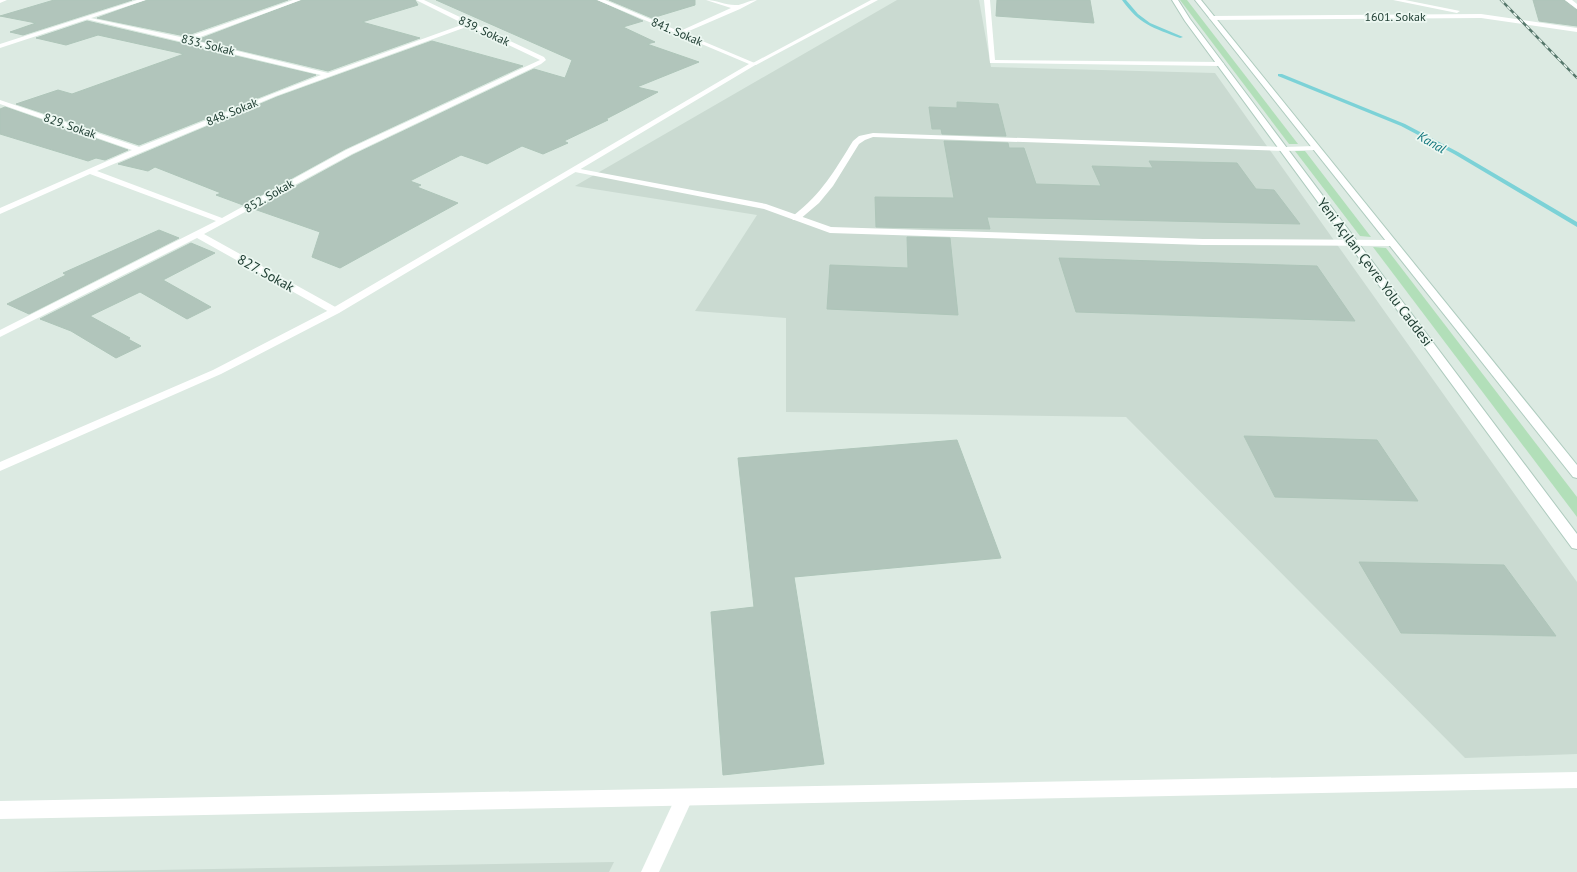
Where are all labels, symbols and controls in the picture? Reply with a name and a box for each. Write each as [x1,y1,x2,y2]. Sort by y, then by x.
street label: 1601. Sokak [1364,9,1426,24]
street label: 839. Sokak [456,12,512,49]
street label: 841. Sokak [649,14,706,49]
street label: 833. Sokak [180,31,237,58]
street label: 848. Sokak [204,94,260,129]
street label: 829. Sokak [42,110,99,142]
water label: Kanal [1414,128,1449,158]
street label: 852. Sokak [241,175,296,216]
street label: Yeni Açılan Çevre Yolu Caddesi [1313,194,1437,350]
street label: 827. Sokak [234,250,298,296]

